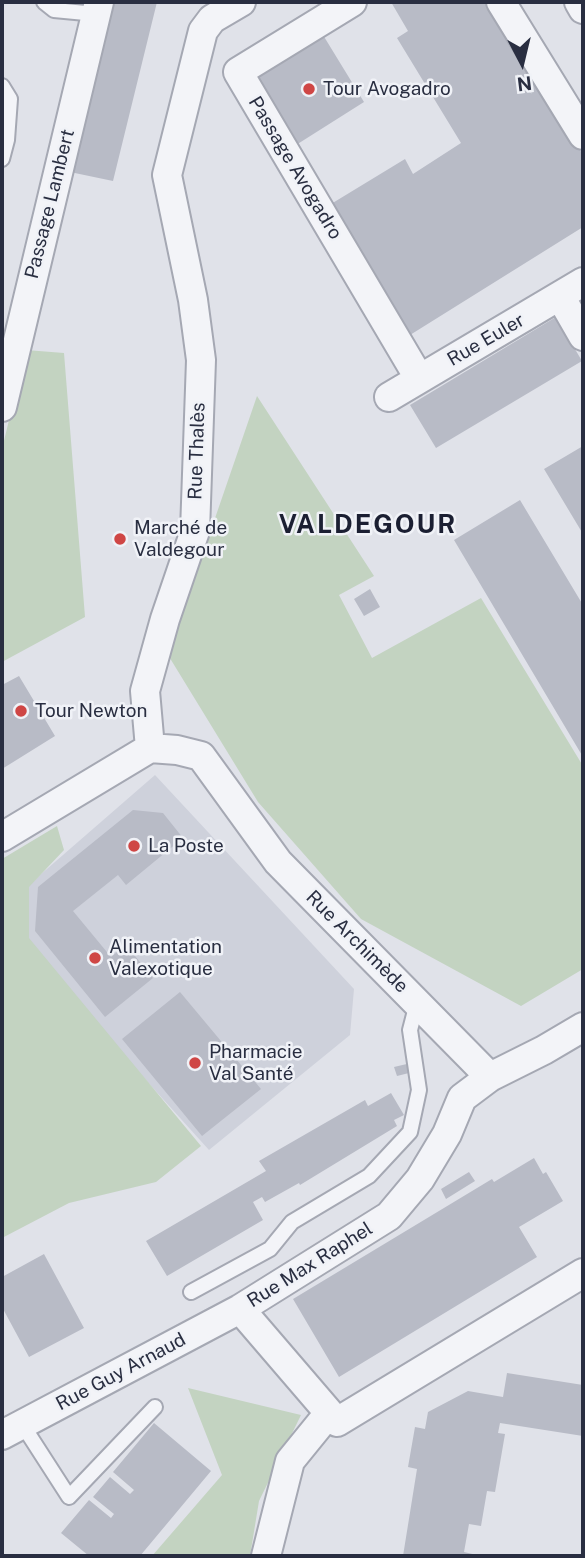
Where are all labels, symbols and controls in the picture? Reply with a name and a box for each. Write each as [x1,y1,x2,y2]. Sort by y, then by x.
north arrow [487,28,557,98]
text: N [516,72,533,96]
place label: Tour Avogadro [323,78,451,100]
marker: Tour Avogadro [301,81,317,97]
street label: Passage Avogadro [243,92,347,244]
street label: Passage Lambert [20,127,80,281]
street label: Rue Euler [443,309,529,371]
street label: Rue Thalès [184,402,210,500]
district label: VALDEGOUR [280,509,456,541]
place label: Marché de Valdegour [134,517,227,561]
marker: Marché de Valdegour [112,531,128,547]
place label: Tour Newton [35,700,147,722]
marker: Tour Newton [13,703,29,719]
place label: La Poste [148,835,224,857]
marker: La Poste [126,838,142,854]
street label: Rue Archimède [301,886,413,998]
place label: Alimentation Valexotique [109,936,222,980]
marker: Alimentation Valexotique [87,950,103,966]
place label: Pharmacie Val Santé [209,1041,303,1085]
marker: Pharmacie Val Santé [187,1055,203,1071]
street label: Rue Max Raphel [243,1217,377,1313]
street label: Rue Guy Arnaud [52,1328,190,1416]

